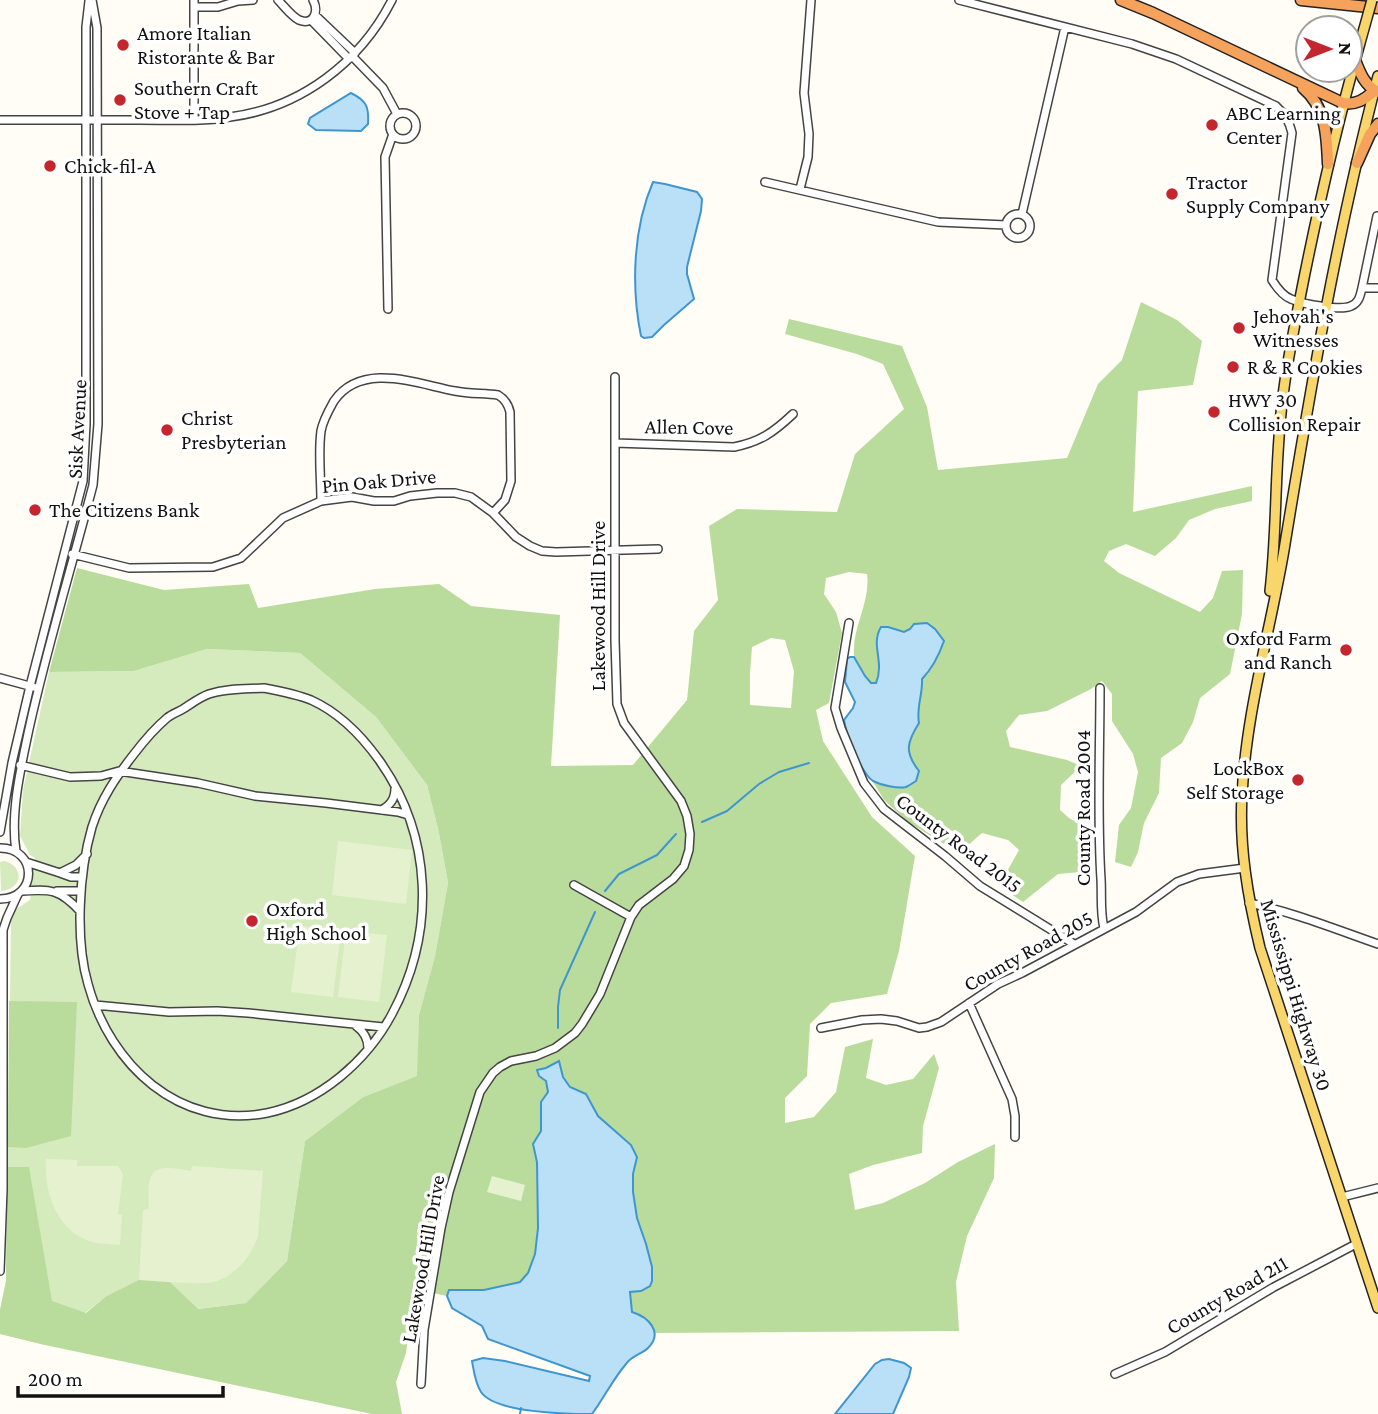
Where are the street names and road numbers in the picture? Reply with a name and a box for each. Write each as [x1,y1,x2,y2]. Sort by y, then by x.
street label: Sisk Avenue [62,379,92,479]
street label: Allen Cove [644,414,734,440]
street label: Pin Oak Drive [321,464,437,498]
street label: Lakewood Hill Drive [586,521,610,691]
street label: County Road 2004 [1071,730,1095,886]
street label: County Road 2015 [892,788,1026,898]
street label: Mississippi Highway 30 [1255,896,1337,1094]
street label: County Road 205 [959,906,1097,996]
street label: Lakewood Hill Drive [396,1173,450,1345]
street label: County Road 211 [1162,1251,1292,1339]

